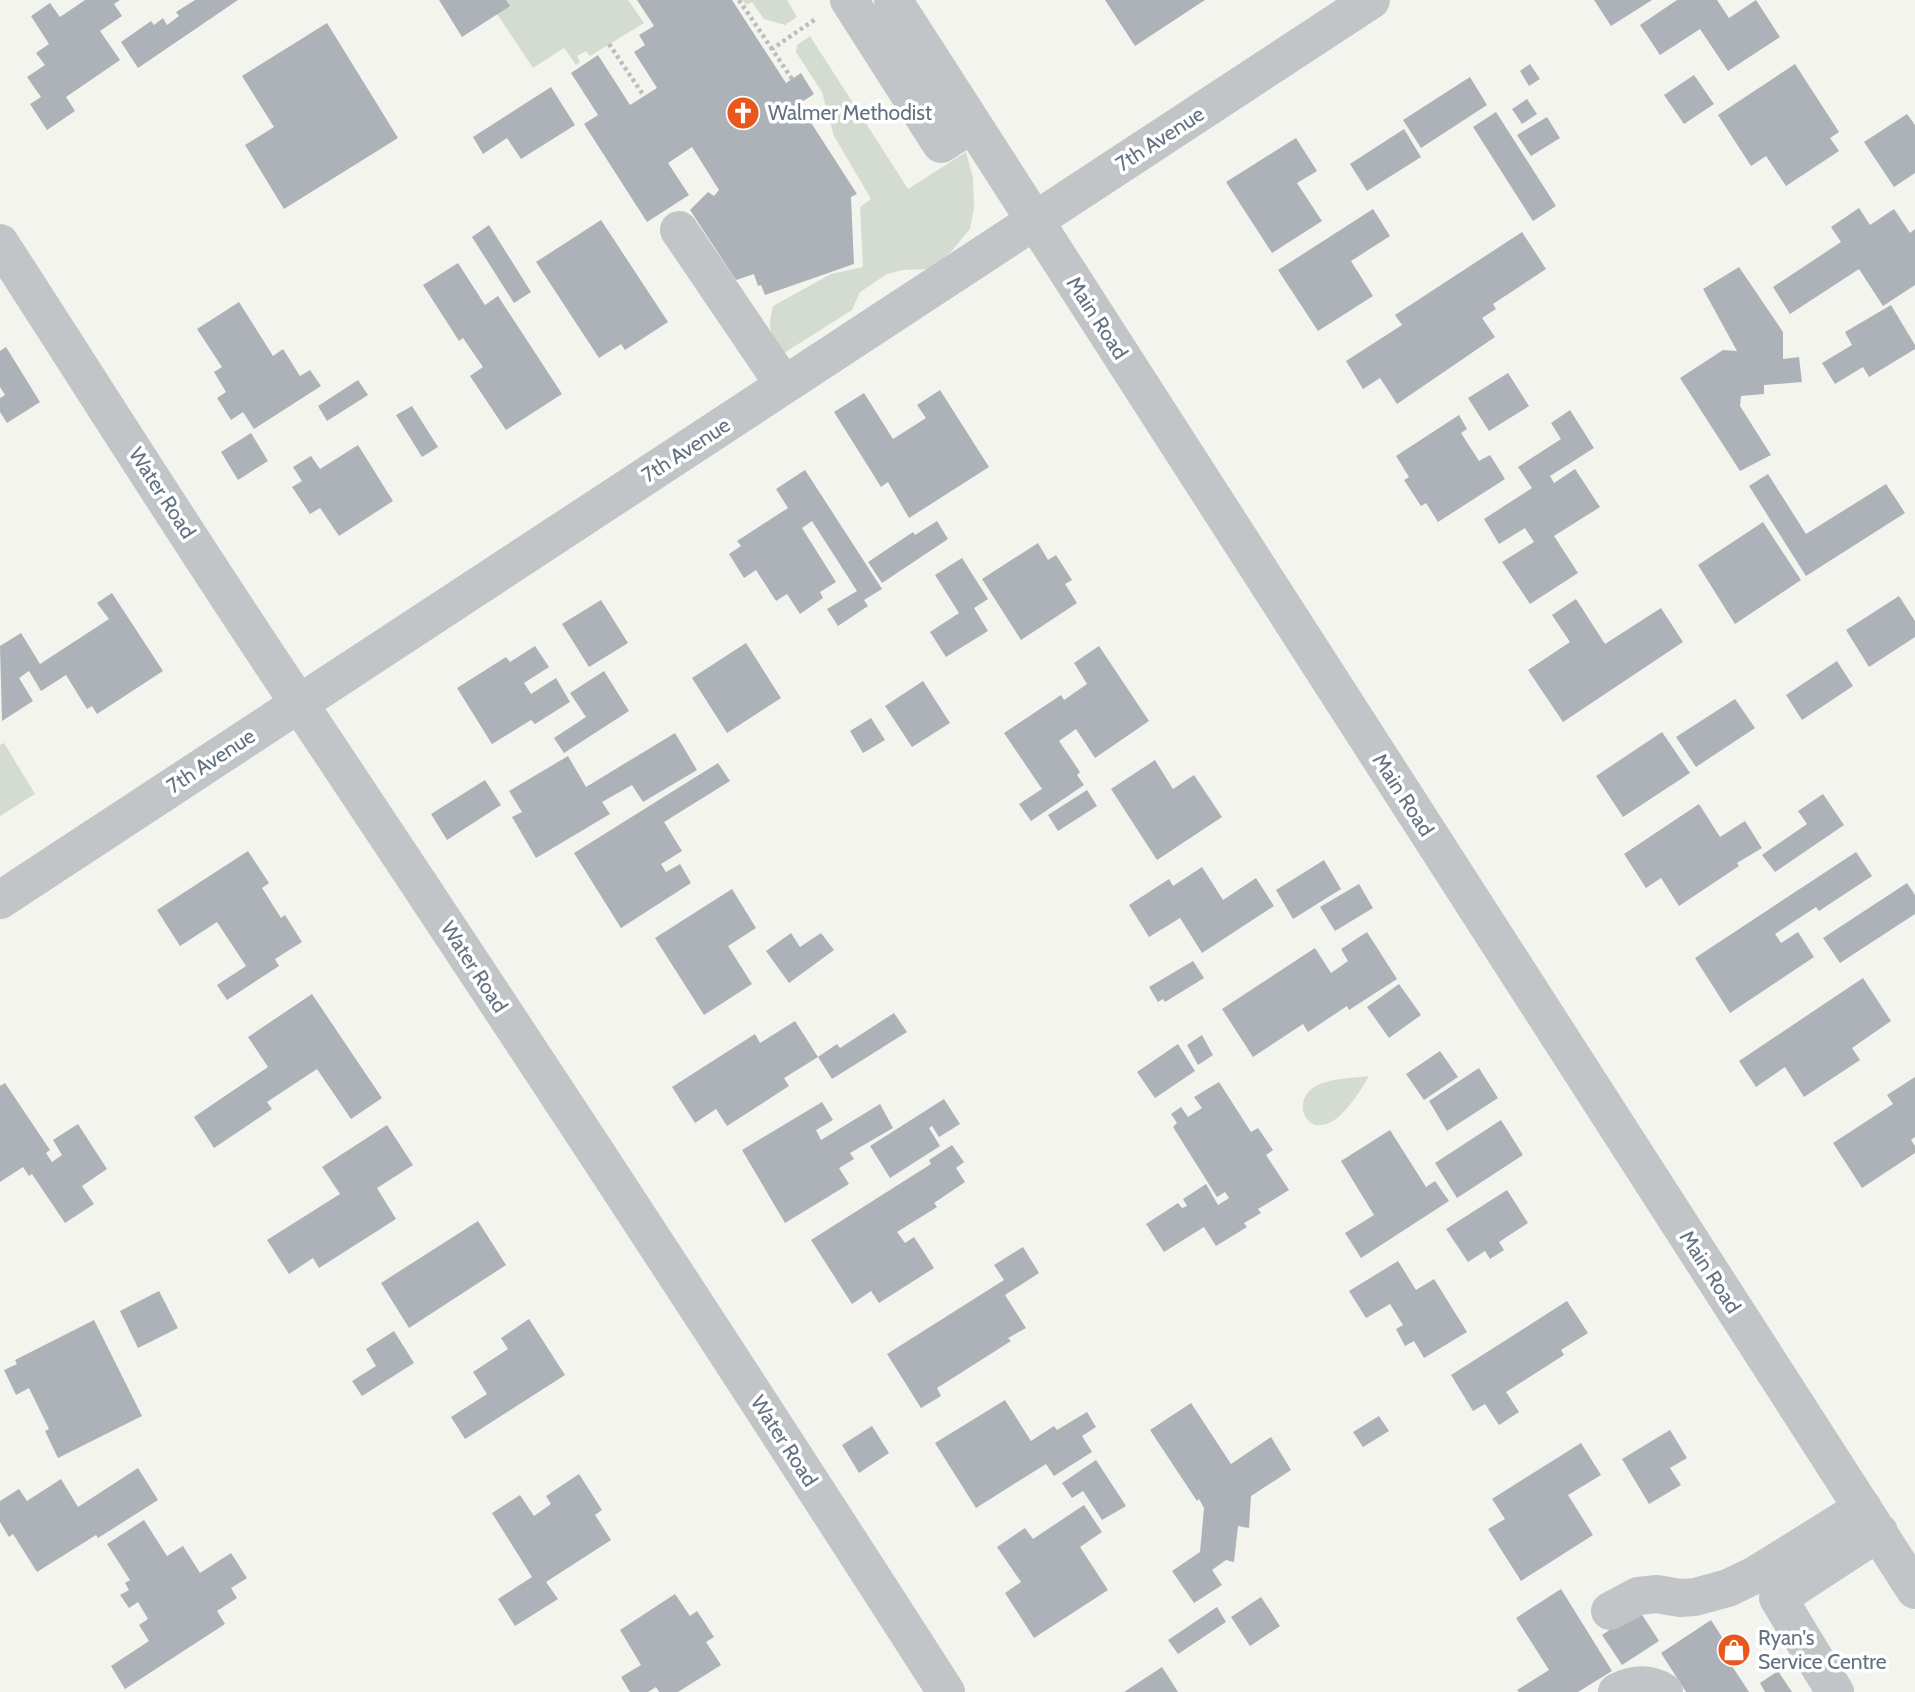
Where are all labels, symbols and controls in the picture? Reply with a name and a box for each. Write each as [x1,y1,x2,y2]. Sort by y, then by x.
church icon: Walmer Methodist [724,94,762,132]
place label: Walmer Methodist [768,100,932,125]
street label: 7th Avenue [1111,101,1209,176]
street label: Main Road [1061,272,1133,364]
street label: 7th Avenue [637,412,735,487]
street label: Water Road [124,442,201,543]
street label: 7th Avenue [162,723,260,798]
street label: Main Road [1367,749,1439,841]
street label: Water Road [436,916,513,1017]
street label: Main Road [1674,1226,1746,1318]
street label: Water Road [746,1390,823,1491]
place label: Ryan's Service Centre [1758,1625,1887,1674]
shop icon: Ryan's Service Centre [1715,1631,1753,1669]

